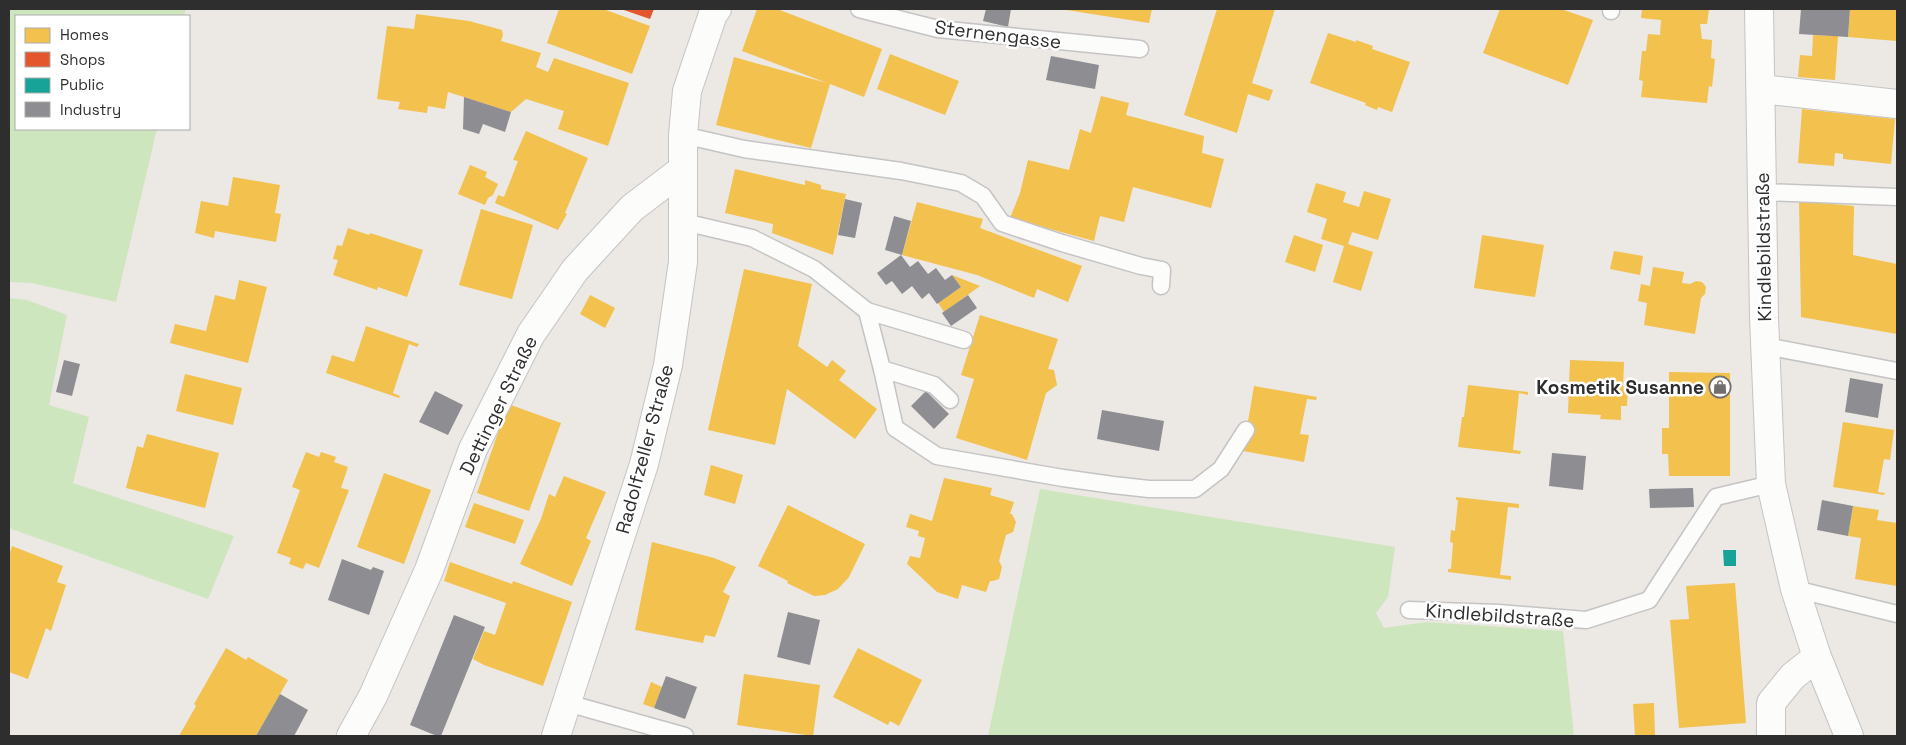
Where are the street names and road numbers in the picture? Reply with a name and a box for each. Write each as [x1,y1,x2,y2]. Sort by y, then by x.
street label: Sternengasse [933,14,1063,55]
street label: Kindlebildstraße [1750,172,1777,322]
street label: Dettinger Straße [454,332,543,479]
street label: Radolfzeller Straße [610,362,679,537]
street label: Kindlebildstraße [1425,598,1575,633]

